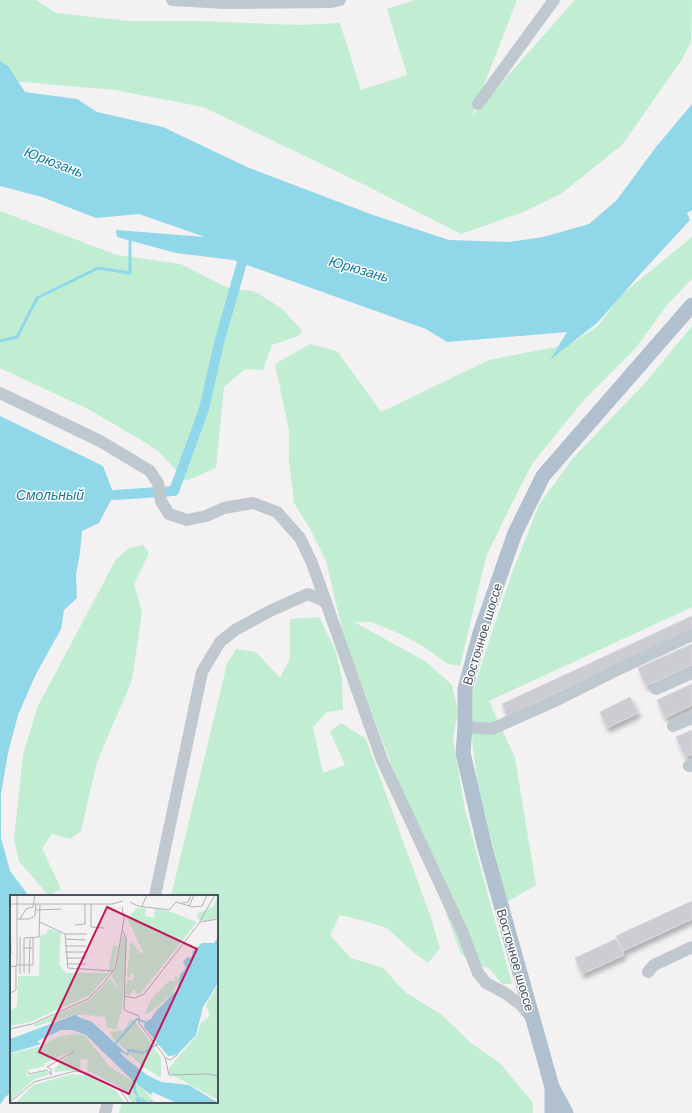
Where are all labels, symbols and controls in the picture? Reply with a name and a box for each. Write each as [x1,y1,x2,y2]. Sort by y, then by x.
water label: Юрюзань [22,143,86,181]
water label: Юрюзань [327,253,391,285]
water label: Смольный [16,487,84,503]
street label: Восточное шоссе [460,581,505,687]
inset map [10,895,218,1103]
street label: Восточное шоссе [494,907,537,1013]

